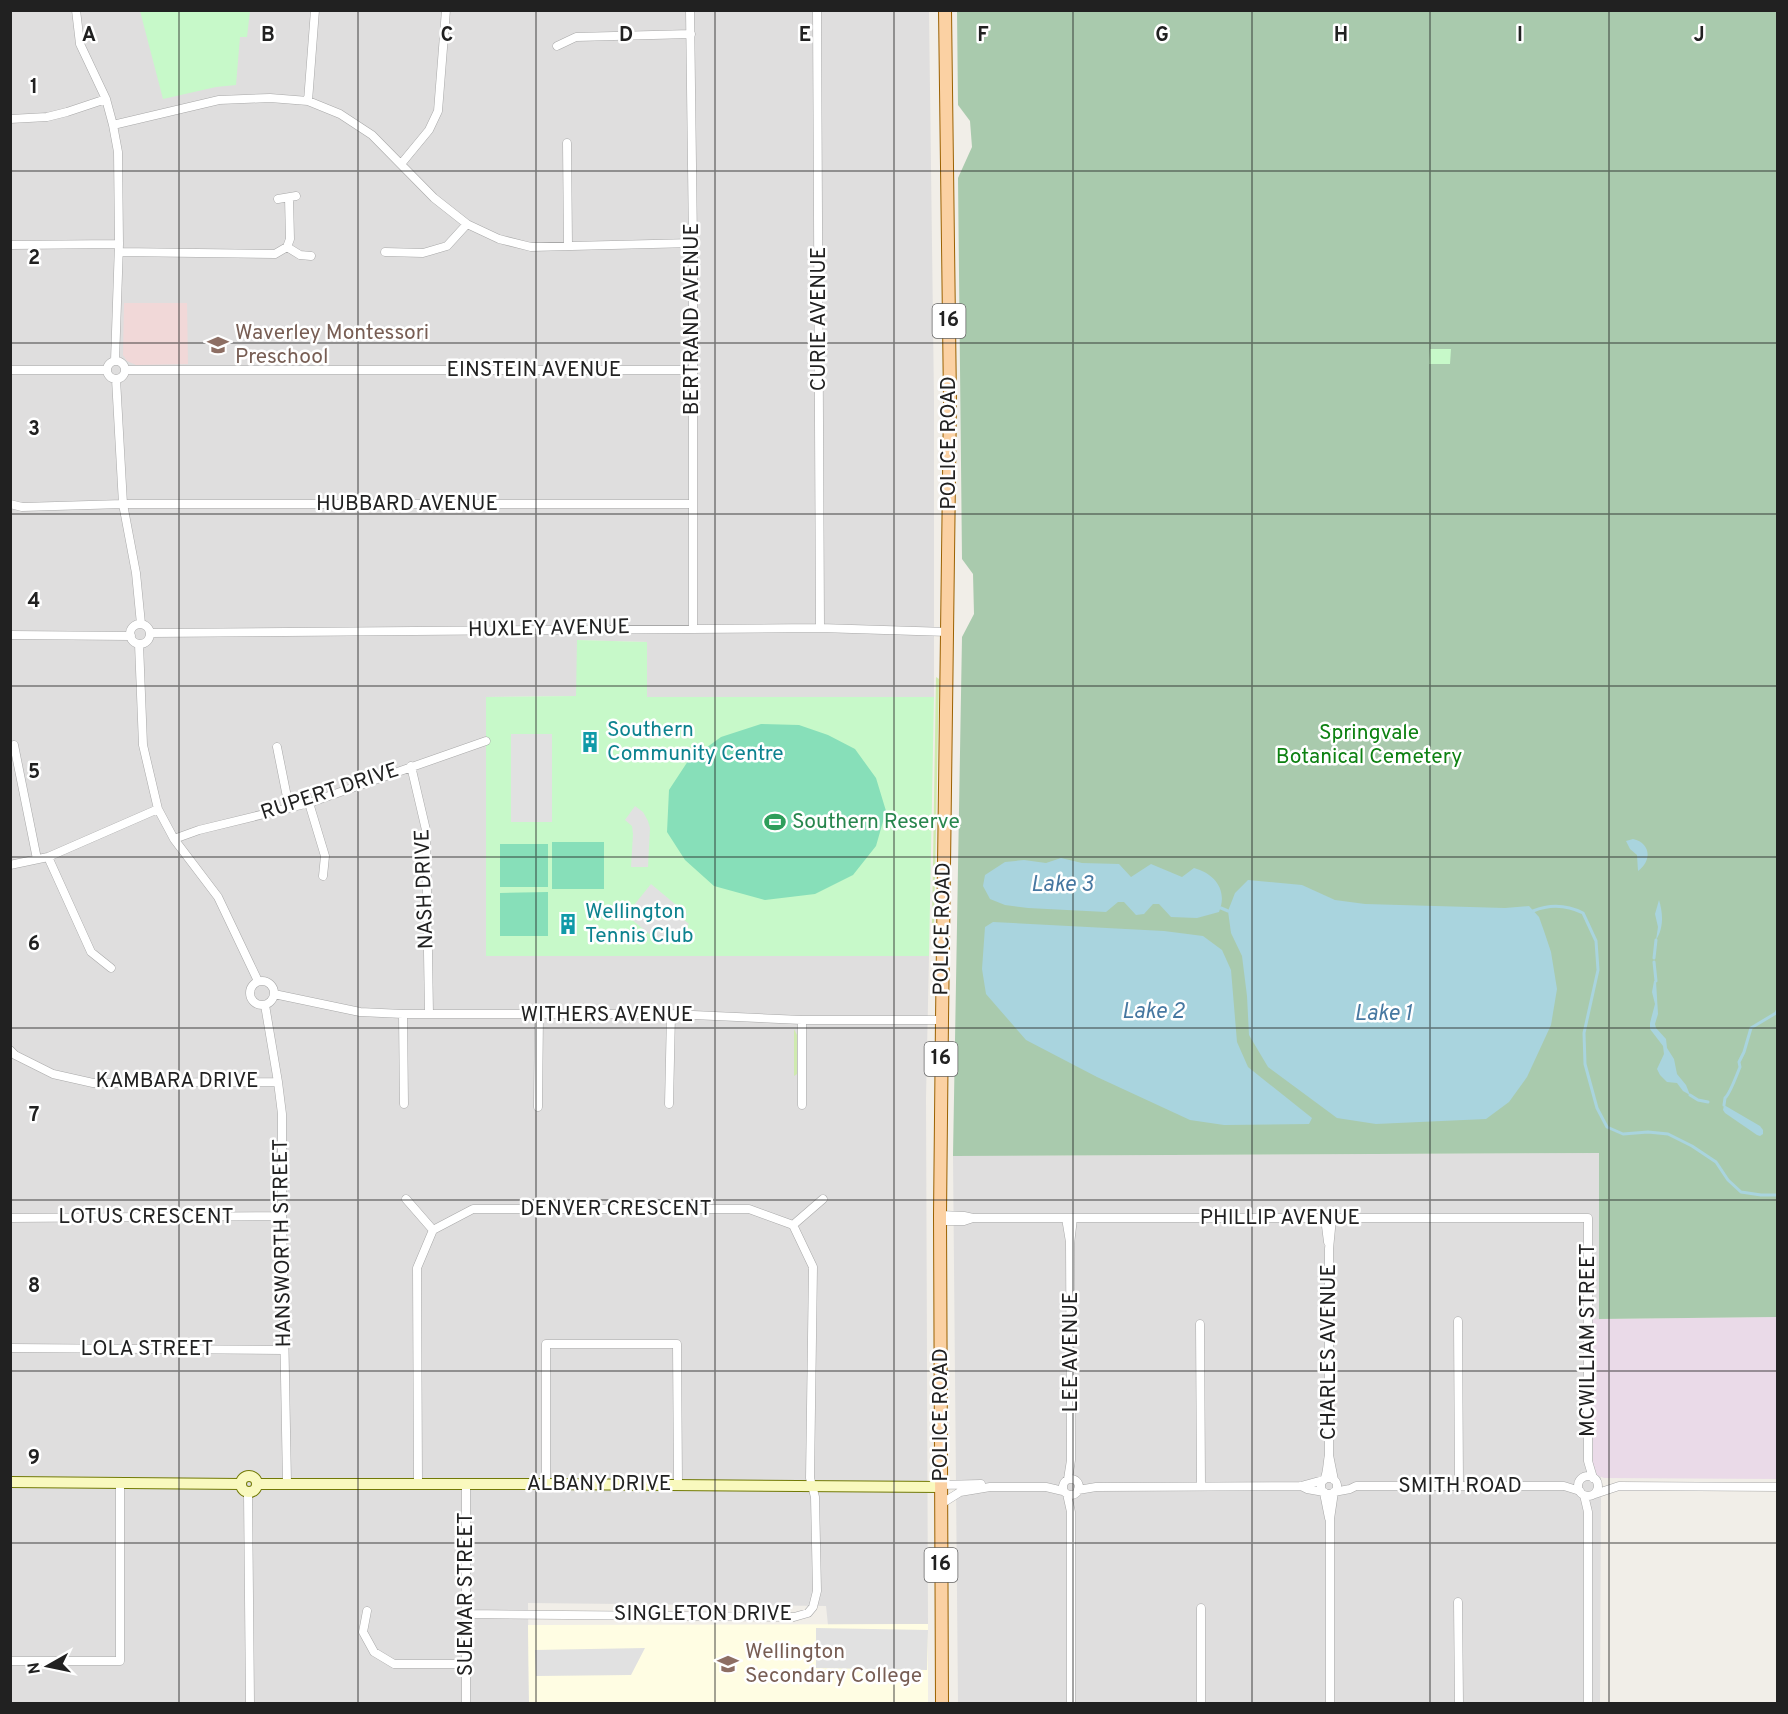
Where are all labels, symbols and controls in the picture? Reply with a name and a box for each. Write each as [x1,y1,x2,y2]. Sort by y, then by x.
text: A [82,23,96,49]
text: B [261,23,275,49]
text: C [441,23,453,49]
text: D [619,23,633,49]
text: E [799,23,811,49]
text: F [977,23,989,49]
text: G [1155,23,1169,49]
text: H [1334,23,1348,49]
text: I [1517,23,1523,49]
text: J [1693,23,1705,49]
text: 1 [30,75,38,101]
street label: BERTRAND AVENUE [679,223,706,415]
text: 2 [28,246,40,272]
street label: CURIE AVENUE [806,247,833,391]
road number: 16 [932,304,966,338]
place label: Waverley Montessori Preschool [235,320,429,371]
school or university icon: Waverley Montessori Preschool [206,333,230,357]
street label: EINSTEIN AVENUE [447,357,621,384]
street label: POLICE ROAD [936,376,963,510]
text: 3 [28,417,40,443]
street label: HUBBARD AVENUE [316,491,498,518]
text: 4 [28,589,40,615]
street label: HUXLEY AVENUE [468,614,630,644]
place label: Southern Community Centre [607,717,784,768]
park label: Springvale Botanical Cemetery [1276,720,1462,771]
building icon: Southern Community Centre [578,730,602,754]
street label: RUPERT DRIVE [257,757,403,827]
text: 5 [28,760,40,786]
place label: Southern Reserve [792,809,960,836]
sports icon: Southern Reserve [763,810,787,834]
street label: NASH DRIVE [409,828,441,950]
street label: POLICE ROAD [928,862,958,996]
water label: Lake 3 [1031,872,1094,899]
place label: Wellington Tennis Club [585,899,694,950]
building icon: Wellington Tennis Club [556,912,580,936]
text: 6 [28,932,40,958]
water label: Lake 2 [1122,999,1186,1026]
water label: Lake 1 [1354,1001,1412,1028]
street label: WITHERS AVENUE [521,1002,693,1029]
road number: 16 [924,1042,958,1076]
street label: KAMBARA DRIVE [95,1068,259,1095]
text: 7 [29,1103,39,1129]
street label: HANSWORTH STREET [268,1138,298,1348]
street label: DENVER CRESCENT [520,1196,712,1223]
street label: LOTUS CRESCENT [58,1204,234,1231]
street label: PHILLIP AVENUE [1200,1205,1360,1232]
street label: MCWILLIAM STREET [1575,1243,1602,1437]
street label: CHARLES AVENUE [1316,1264,1343,1440]
text: 8 [28,1274,40,1300]
street label: LEE AVENUE [1058,1292,1085,1412]
street label: LOLA STREET [81,1336,214,1363]
street label: POLICE ROAD [928,1348,955,1482]
text: 9 [28,1446,40,1472]
street label: ALBANY DRIVE [527,1471,671,1498]
street label: SMITH ROAD [1398,1473,1522,1500]
street label: SUEMAR STREET [453,1512,480,1676]
road number: 16 [924,1548,958,1582]
street label: SINGLETON DRIVE [614,1601,792,1628]
north arrow [18,1636,78,1696]
place label: Wellington Secondary College [745,1639,922,1690]
school or university icon: Wellington Secondary College [716,1652,740,1676]
text: N [24,1661,46,1675]

